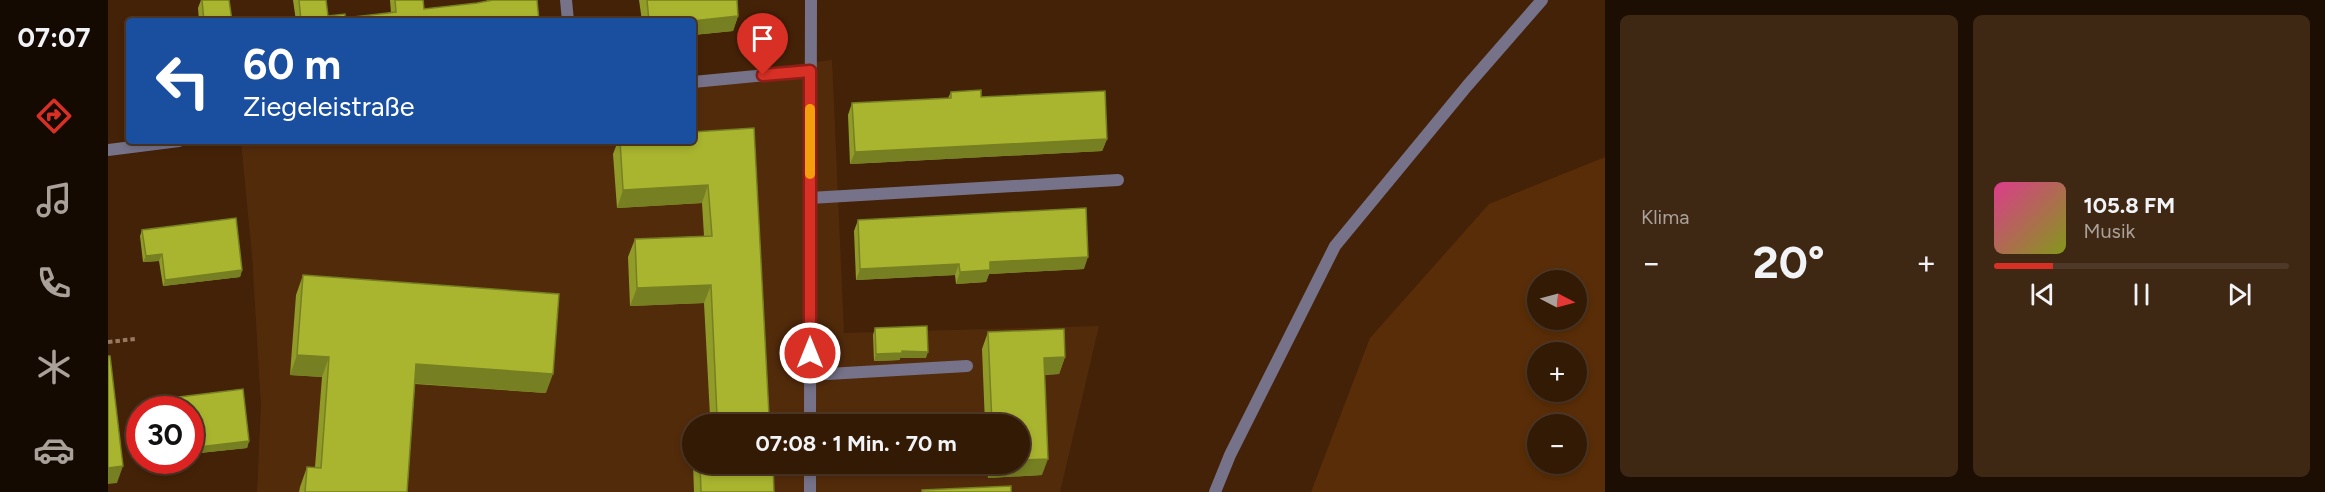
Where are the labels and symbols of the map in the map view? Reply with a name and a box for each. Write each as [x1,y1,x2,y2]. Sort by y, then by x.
pin [737,13,788,75]
north arrow [1527,270,1587,330]
position arrow [778,321,842,385]
speed limit sign: 30 [126,396,204,474]

